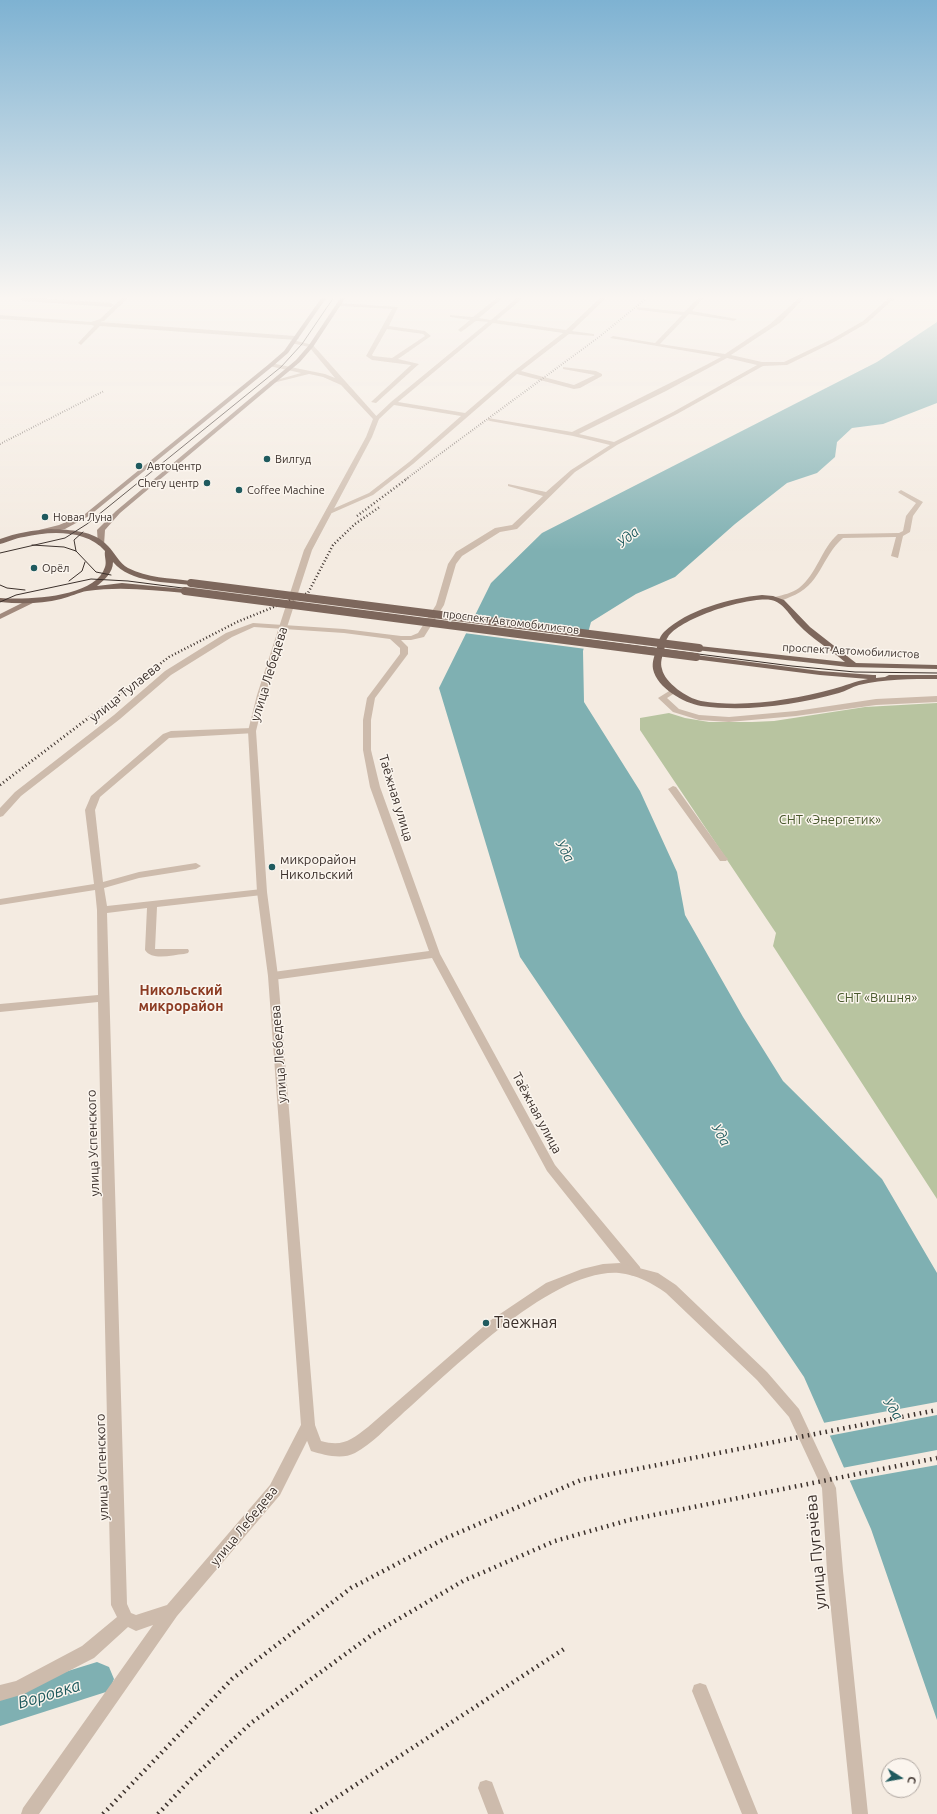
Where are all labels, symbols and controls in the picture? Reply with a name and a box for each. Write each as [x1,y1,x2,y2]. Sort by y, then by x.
place label: Вилгуд [275,452,311,466]
marker: Вилгуд [262,454,272,464]
place label: Автоцентр [147,459,202,473]
marker: Автоцентр [134,461,144,471]
place label: Chery центр [137,476,199,490]
marker: Chery центр [202,478,212,488]
place label: Coffee Machine [247,483,325,497]
marker: Coffee Machine [234,485,244,495]
place label: Новая Луна [53,510,112,524]
marker: Новая Луна [40,512,50,522]
water label: Уда [614,523,642,551]
place label: Орёл [42,561,69,575]
marker: Орёл [29,563,39,573]
street label: проспект Автомобилистов [442,607,580,637]
street label: улица Лебедева [247,625,291,723]
street label: проспект Автомобилистов [782,641,920,661]
street label: улица Тулаева [86,659,164,725]
street label: Таёжная улица [375,753,417,843]
park label: СНТ «Энергетик» [779,812,881,828]
water label: Уда [552,837,578,865]
place label: микрорайон Никольский [280,852,356,883]
marker: микрорайон Никольский [267,862,277,872]
district label: Никольский микрорайон [138,982,224,1014]
park label: СНТ «Вишня» [837,990,917,1006]
street label: улица Лебедева [268,1004,290,1104]
street label: Таёжная улица [509,1070,565,1156]
street label: улица Успенского [83,1089,103,1197]
water label: Уда [708,1121,734,1149]
place label: Таежная [494,1313,557,1333]
marker: Таежная [481,1318,491,1328]
water label: Уда [880,1395,906,1423]
street label: улица Успенского [92,1413,112,1521]
street label: улица Лебедева [207,1483,281,1569]
street label: улица Пугачёва [801,1494,831,1610]
water label: Воровка [15,1675,83,1713]
north arrow [881,1758,921,1798]
text: С [905,1776,918,1785]

